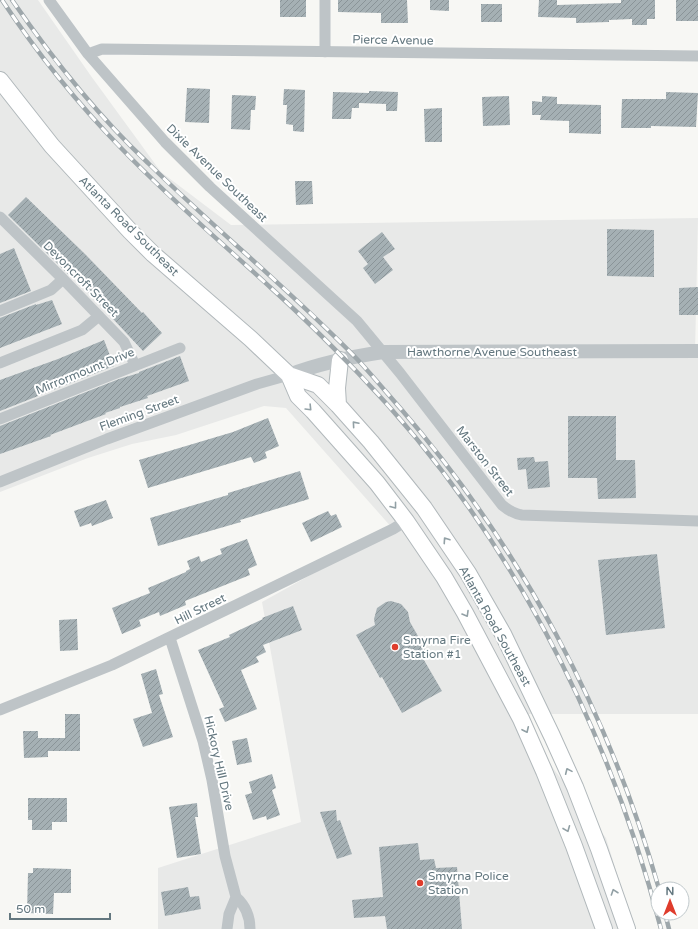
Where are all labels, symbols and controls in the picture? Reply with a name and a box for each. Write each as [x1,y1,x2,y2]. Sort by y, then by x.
street label: Pierce Avenue [352,32,434,48]
street label: Dixie Avenue Southeast [164,121,271,225]
street label: Atlanta Road Southeast [76,173,182,279]
street label: Devoncroft Street [40,238,122,320]
street label: Mirrormount Drive [34,345,137,397]
street label: Hawthorne Avenue Southeast [407,345,578,359]
street label: Fleming Street [97,392,181,434]
one-way arrow [305,403,312,411]
one-way arrow [352,421,359,428]
street label: Marston Street [453,423,517,499]
one-way arrow [390,502,397,509]
one-way arrow [444,537,451,544]
street label: Atlanta Road Southeast [456,563,534,689]
street label: Hill Street [172,590,228,627]
one-way arrow [461,610,469,618]
place label: Smyrna Fire Station #1 [403,633,471,661]
marker: Smyrna Fire Station #1 [390,642,400,652]
street label: Hickory Hill Drive [201,714,237,812]
one-way arrow [521,726,529,733]
one-way arrow [565,767,573,775]
one-way arrow [563,825,571,832]
place label: Smyrna Police Station [428,869,509,897]
marker: Smyrna Police Station [415,878,425,888]
north arrow [650,881,690,921]
text: N [666,885,674,898]
one-way arrow [611,889,619,896]
scale bar [10,895,110,921]
text: 50 m [16,902,45,916]

